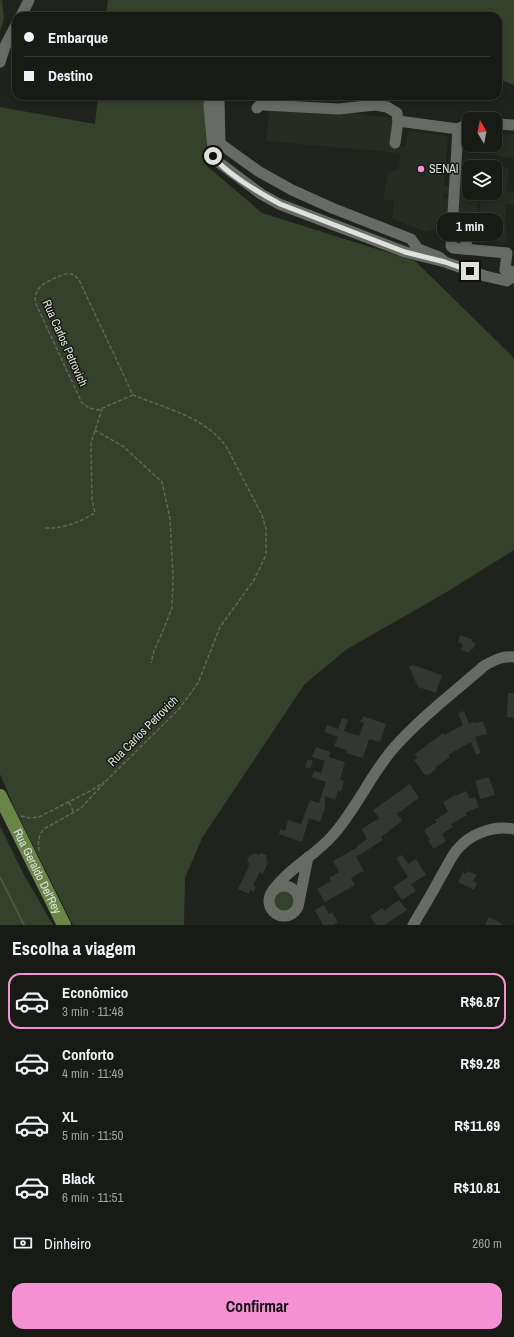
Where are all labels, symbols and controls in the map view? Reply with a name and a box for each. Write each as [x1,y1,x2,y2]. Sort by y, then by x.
text: Embarque [48,27,108,48]
text: Destino [48,65,93,86]
north arrow [462,112,502,152]
map controls [462,112,502,200]
route start [204,147,222,165]
button: layers [462,160,502,200]
place label: SENAI [429,161,459,177]
marker: SENAI [416,164,426,174]
callout: 1 min [437,213,503,241]
text: 1 min [456,218,484,235]
route end [461,262,479,280]
street label: Rua Carlos Petrovich [39,297,91,389]
street label: Rua Carlos Petrovich [104,692,182,770]
street label: Rua Geraldo Del'Rey [10,826,65,916]
text: Escolha a viagem [12,936,136,961]
text: Econômico [62,982,128,1003]
icon: car [14,983,50,1019]
text: R$6.87 [460,991,500,1012]
text: 3 min · 11:48 [62,1003,123,1020]
text: Conforto [62,1044,114,1065]
icon: car [14,1045,50,1081]
text: R$9.28 [460,1053,500,1074]
text: 4 min · 11:49 [62,1065,123,1082]
text: XL [62,1106,78,1127]
icon: car [14,1107,50,1143]
text: R$11.69 [454,1115,500,1136]
text: 5 min · 11:50 [62,1127,123,1144]
text: Black [62,1168,95,1189]
icon: car [14,1169,50,1205]
text: R$10.81 [453,1177,500,1198]
text: 6 min · 11:51 [62,1189,123,1206]
icon: cash [12,1232,34,1254]
text: Dinheiro [44,1233,91,1254]
text: 260 m [472,1235,502,1252]
button: Confirmar [12,1283,502,1329]

